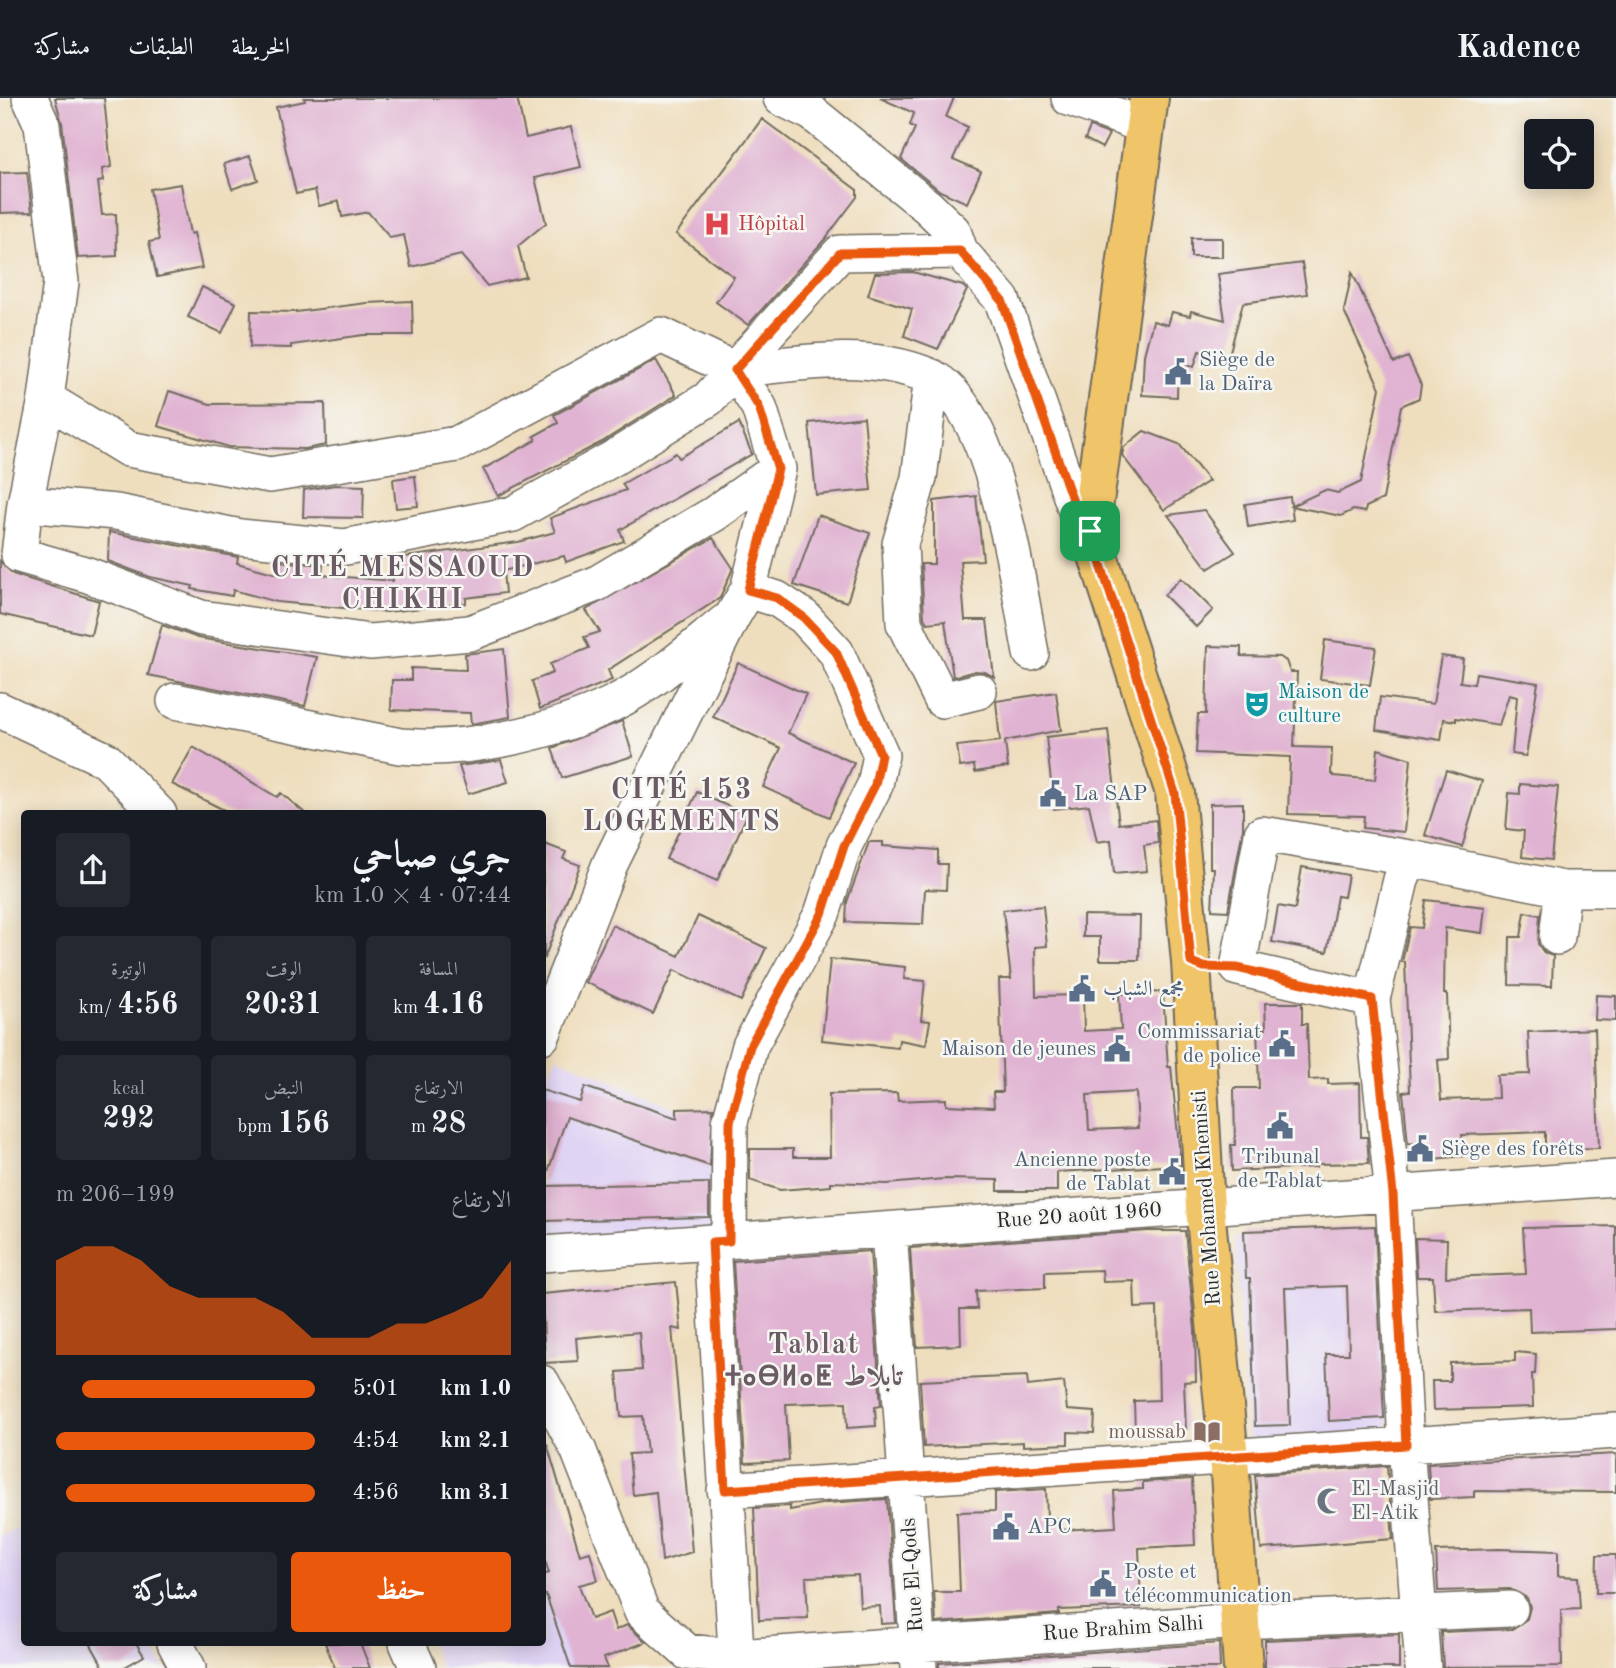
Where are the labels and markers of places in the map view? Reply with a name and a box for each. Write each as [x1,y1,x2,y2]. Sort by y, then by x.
hospital icon: Hôpital [702,209,732,239]
place label: Hôpital [738,214,805,235]
place label: Siège de la Daïra [1199,350,1275,395]
public building icon: Siège de la Daïra [1163,357,1193,387]
pin [1060,501,1120,561]
place label: Maison de culture [1278,682,1369,727]
theatre icon: Maison de culture [1242,689,1272,719]
public building icon: La SAP [1038,779,1068,809]
place label: La SAP [1074,784,1147,805]
public building icon: مجمع الشباب [1067,974,1097,1004]
place label: مجمع الشباب [1103,979,1184,1007]
place label: Commissariat de police [1137,1022,1261,1067]
public building icon: Commissariat de police [1267,1029,1297,1059]
public building icon: Maison de jeunes [1102,1034,1132,1064]
place label: Maison de jeunes [941,1039,1096,1060]
public building icon: Tribunal de Tablat [1265,1111,1295,1141]
public building icon: Siège des forêts [1405,1134,1435,1164]
place label: Siège des forêts [1441,1139,1584,1160]
place label: Tribunal de Tablat [1238,1147,1322,1192]
place label: Ancienne poste de Tablat [1013,1150,1151,1195]
public building icon: Ancienne poste de Tablat [1157,1157,1187,1187]
library icon: moussab [1192,1417,1222,1447]
place label: moussab [1108,1422,1186,1443]
place label: El-Masjid El-Atik [1351,1479,1439,1524]
mosque icon: El-Masjid El-Atik [1315,1486,1345,1516]
public building icon: APC [991,1512,1021,1542]
place label: APC [1027,1517,1071,1538]
place label: Poste et télécommunication [1124,1562,1292,1607]
public building icon: Poste et télécommunication [1088,1569,1118,1599]

